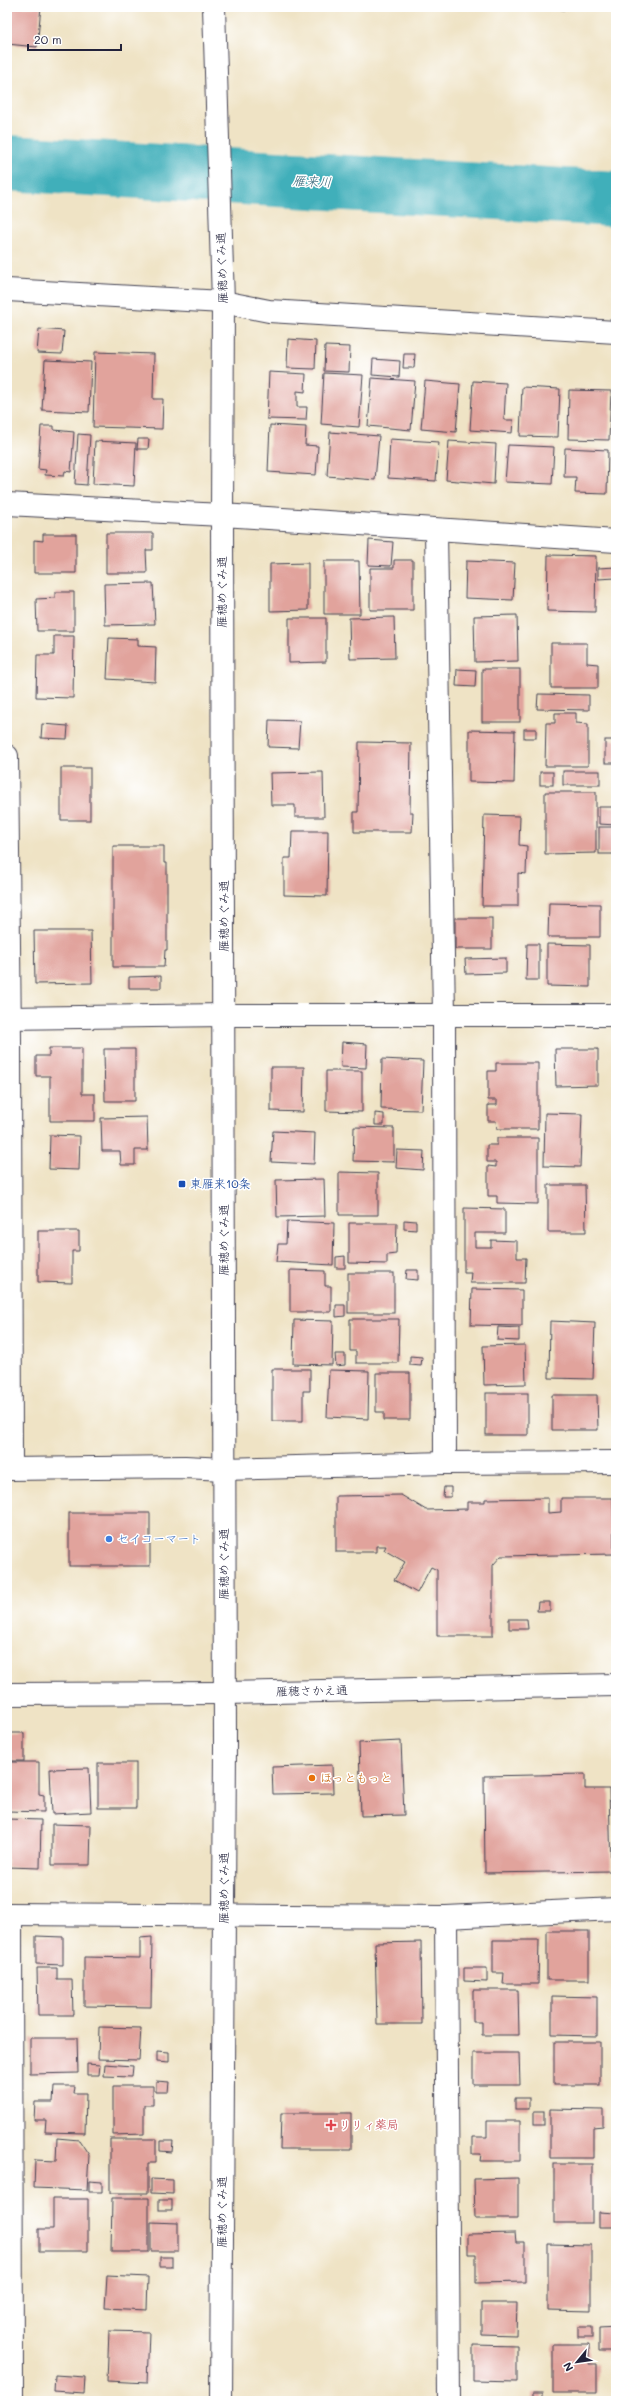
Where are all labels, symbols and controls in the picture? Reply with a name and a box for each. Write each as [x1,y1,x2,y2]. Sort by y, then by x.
scale bar [28,26,121,52]
text: 20 m [34,31,62,47]
water label: 雁来川 [292,171,332,190]
street label: 雁穂めぐみ通 [212,232,230,304]
street label: 雁穂めぐみ通 [213,556,229,628]
street label: 雁穂めぐみ通 [215,880,231,952]
place label: 東雁来10条 [190,1175,251,1191]
marker: 東雁来10条 [177,1179,187,1189]
street label: 雁穂めぐみ通 [215,1204,231,1276]
street label: 雁穂めぐみ通 [215,1528,231,1600]
place label: セイコーマート [117,1530,201,1546]
marker: セイコーマート [104,1534,114,1544]
street label: 雁穂さかえ通 [276,1681,348,1699]
place label: ほっともっと [320,1769,392,1785]
marker: ほっともっと [307,1773,317,1783]
street label: 雁穂めぐみ通 [215,1852,231,1924]
place label: リリィ薬局 [339,2116,399,2132]
marker: リリィ薬局 [326,2120,336,2130]
street label: 雁穂めぐみ通 [213,2176,229,2248]
north arrow [557,2342,597,2382]
text: N [559,2360,576,2374]

